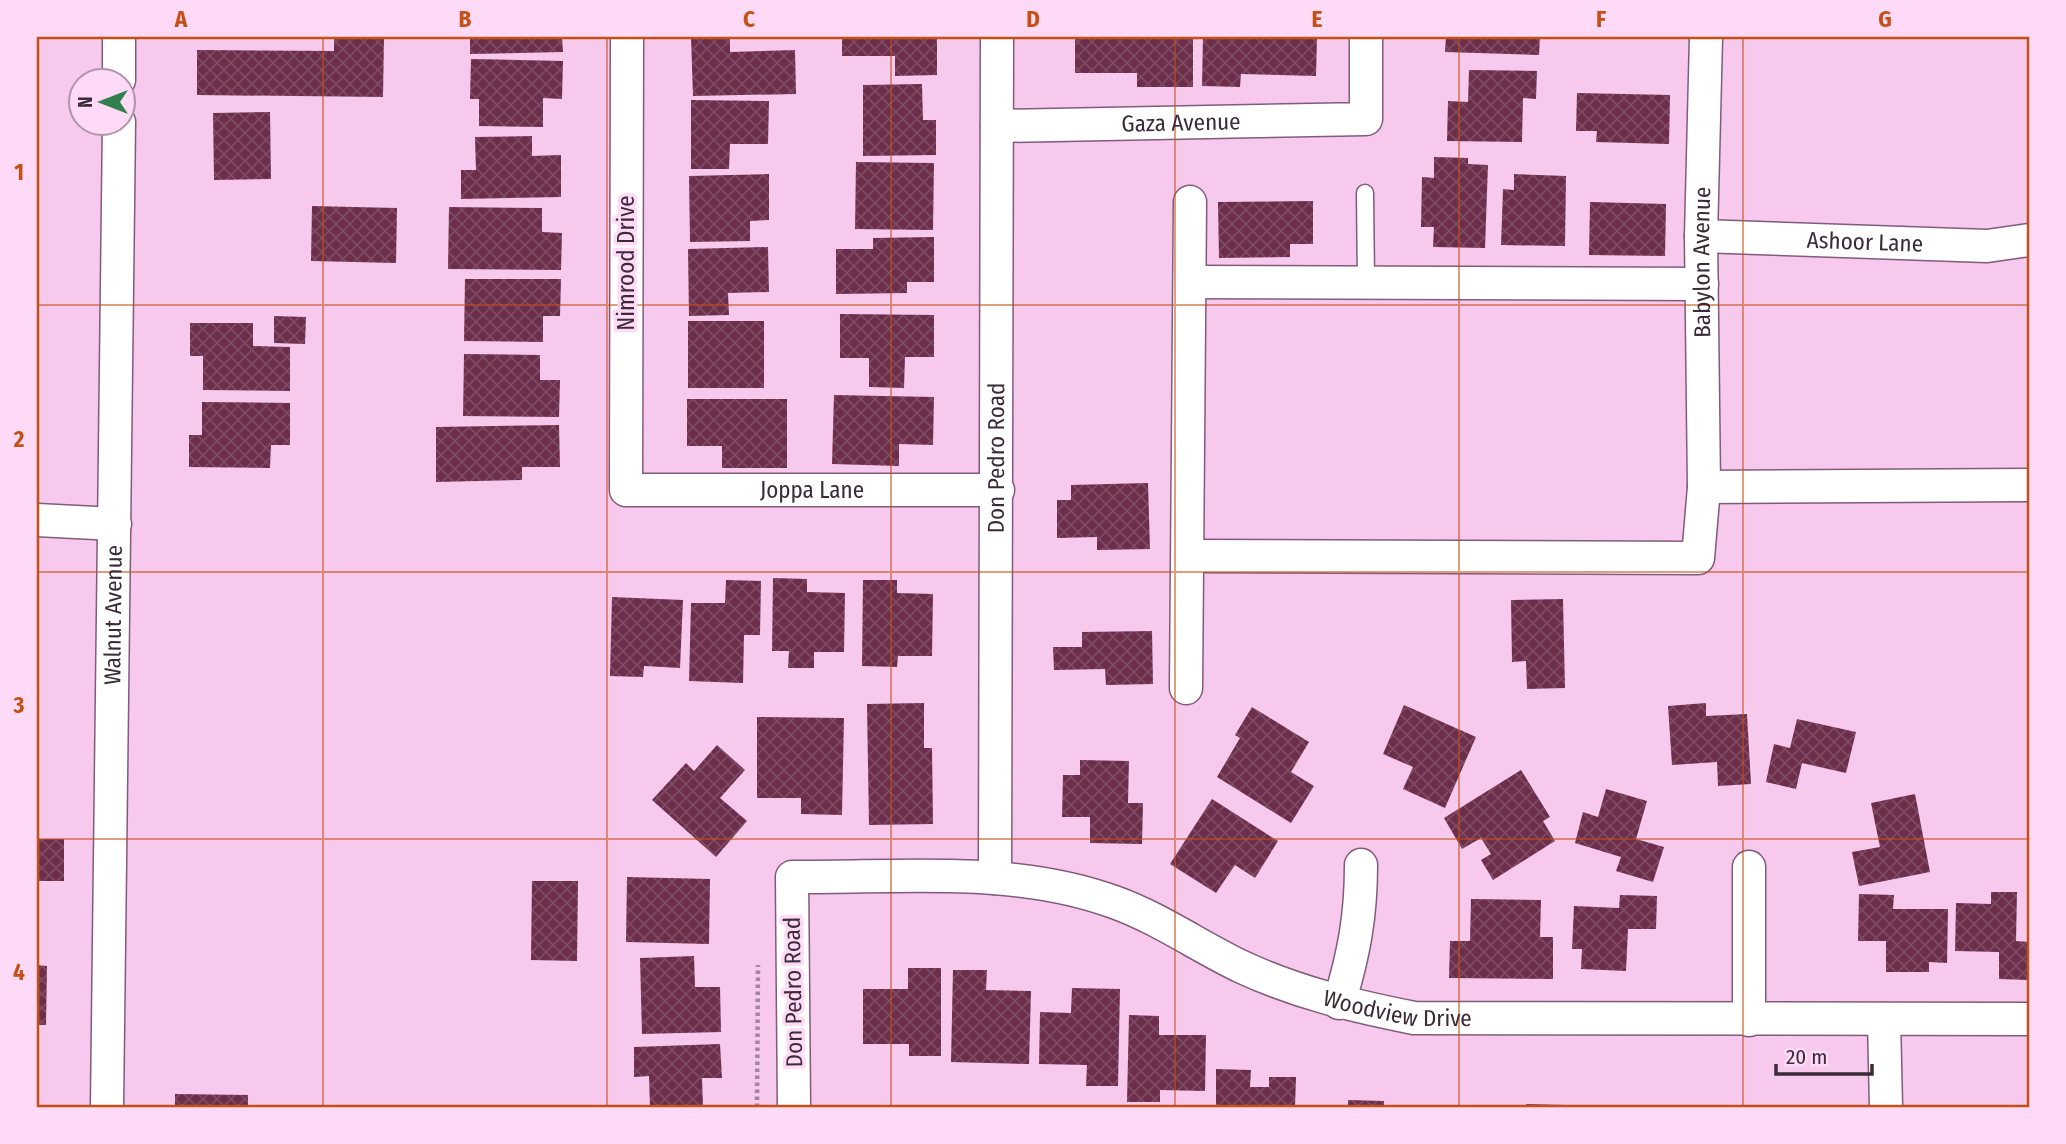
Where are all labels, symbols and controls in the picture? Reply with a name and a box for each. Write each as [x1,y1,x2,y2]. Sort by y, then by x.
text: A [174,5,188,33]
text: B [459,5,472,33]
text: C [743,5,755,33]
text: D [1026,5,1040,33]
text: E [1312,5,1323,33]
text: F [1596,5,1606,33]
text: G [1878,5,1892,33]
north arrow [66,66,136,136]
text: N [74,96,97,108]
street label: Gaza Avenue [1121,107,1241,138]
text: 1 [14,158,24,186]
street label: Babylon Avenue [1687,186,1716,338]
street label: Nimrood Drive [612,195,640,331]
street label: Ashoor Lane [1806,226,1924,258]
street label: Don Pedro Road [982,383,1010,533]
text: 2 [13,425,25,453]
street label: Joppa Lane [760,476,864,504]
street label: Walnut Avenue [98,545,128,685]
text: 3 [13,691,25,719]
street label: Don Pedro Road [778,916,808,1068]
text: 4 [13,958,25,986]
street label: Woodview Drive [1320,984,1472,1032]
scale bar [1776,1032,1872,1076]
text: 20 m [1786,1044,1827,1070]

